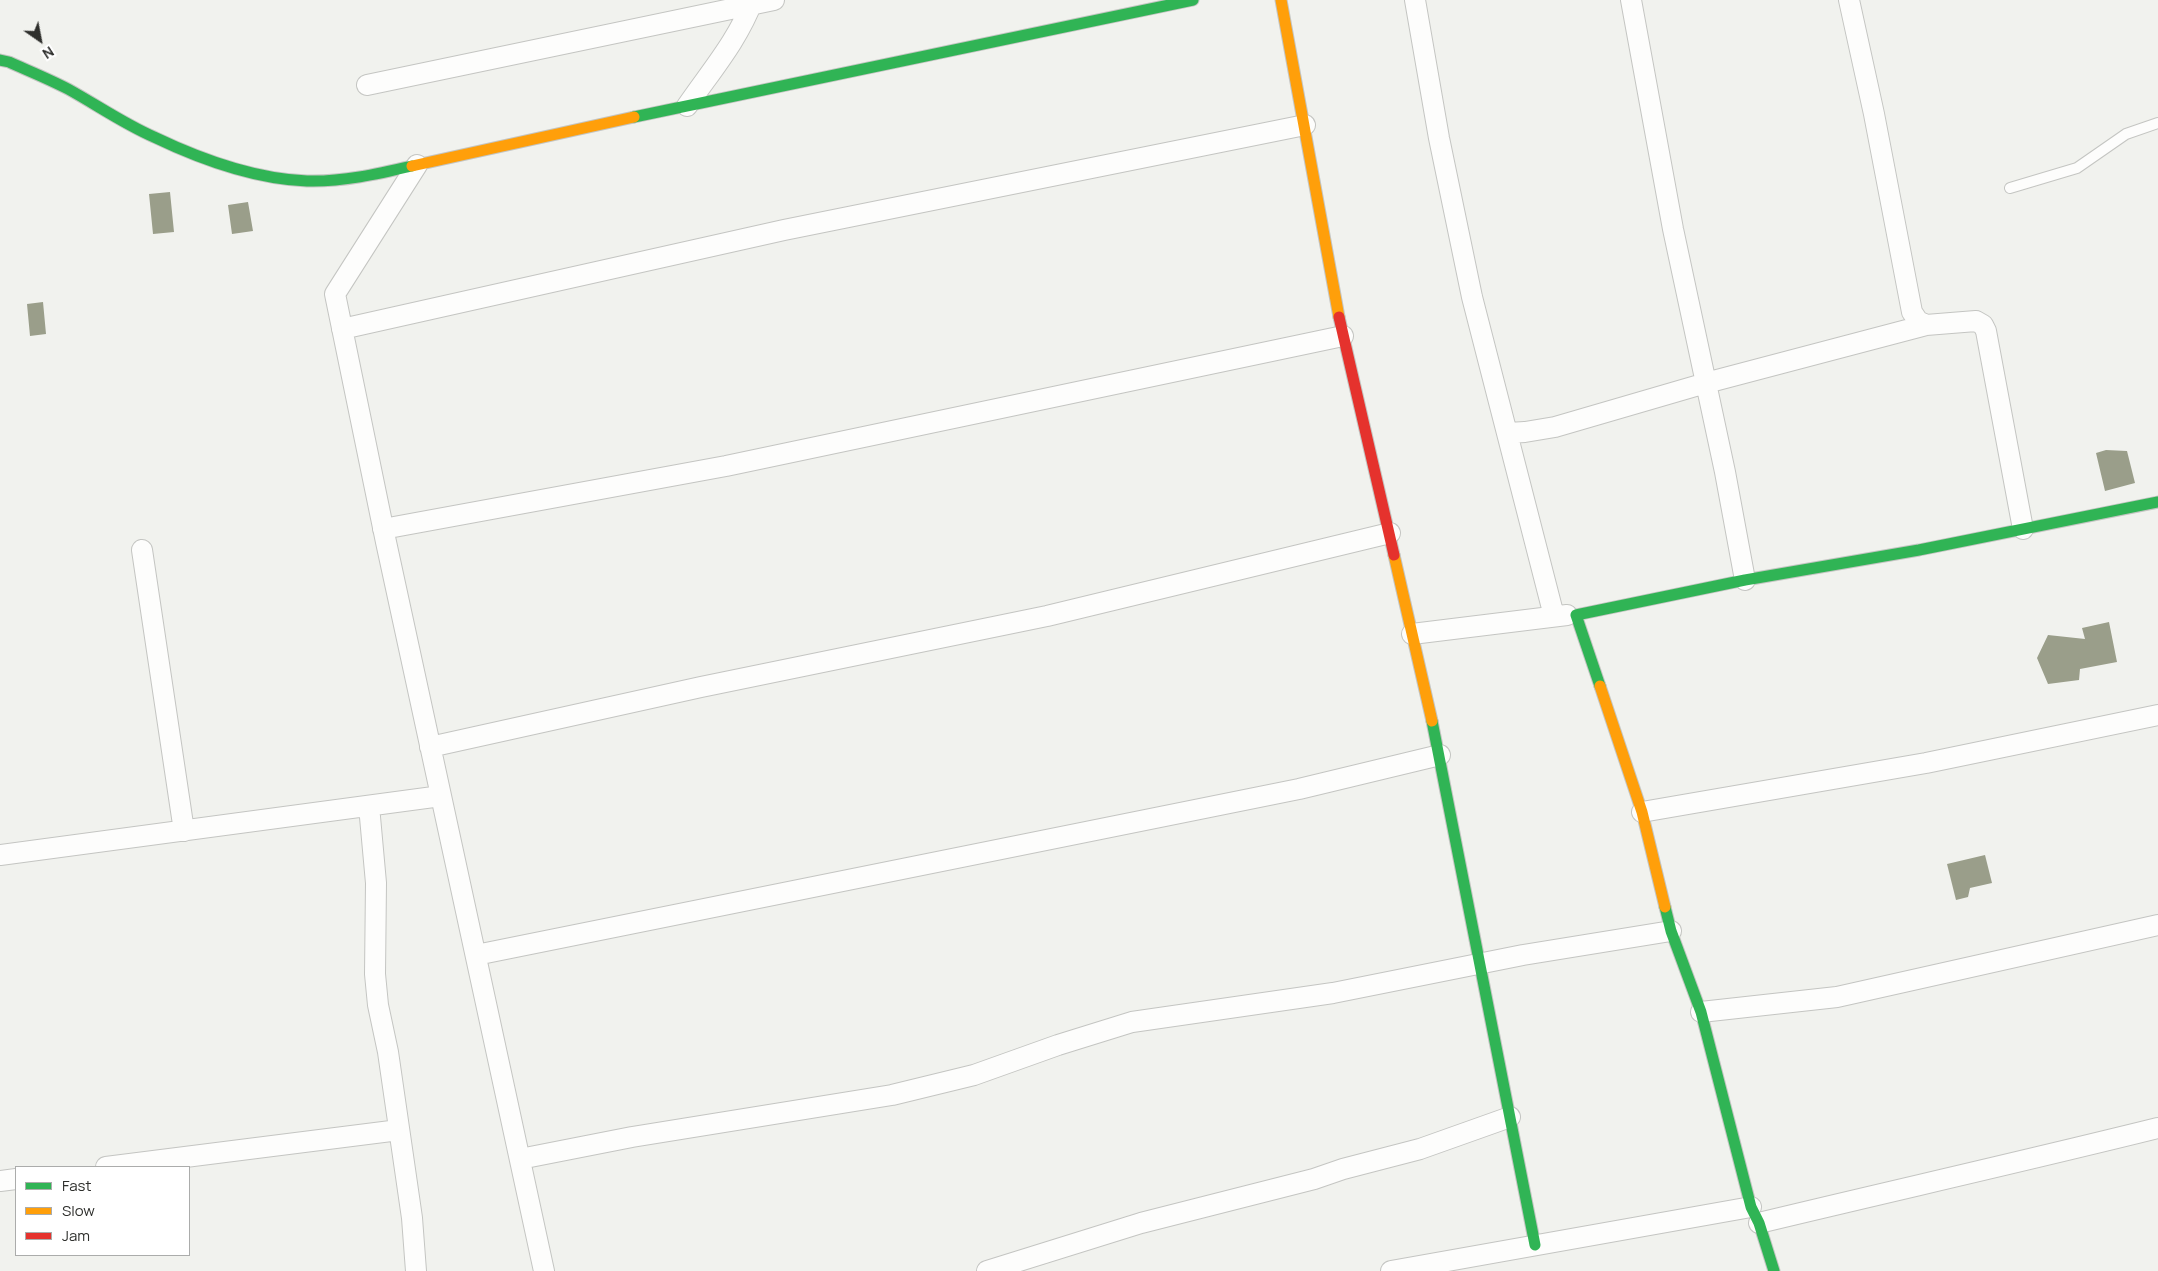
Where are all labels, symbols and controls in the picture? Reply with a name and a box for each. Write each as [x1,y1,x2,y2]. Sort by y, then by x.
north arrow [15,15,65,65]
text: N [39,42,58,64]
legend [15,1166,190,1256]
text: Fast [62,1175,91,1196]
text: Slow [62,1200,95,1221]
text: Jam [62,1225,90,1246]

